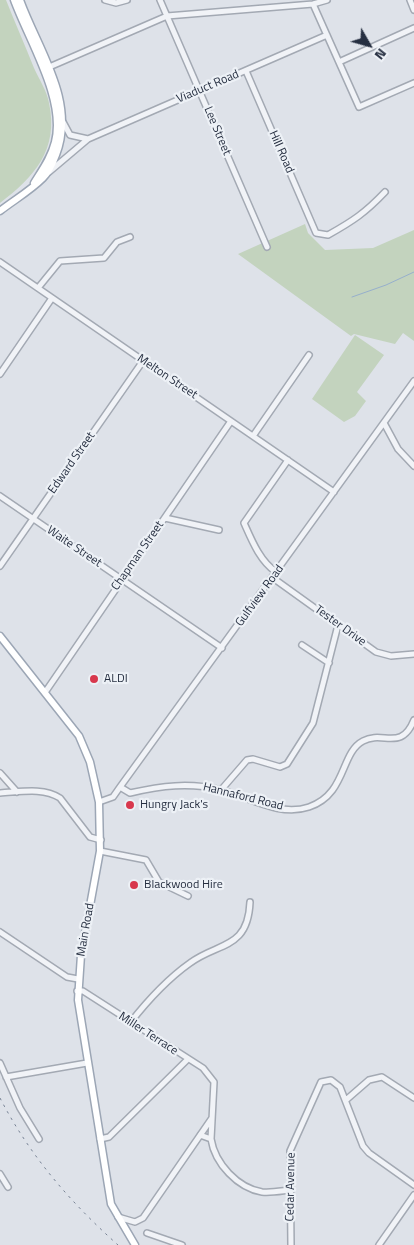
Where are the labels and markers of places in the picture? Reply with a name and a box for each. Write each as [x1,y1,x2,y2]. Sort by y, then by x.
place label: ALDI [104,672,128,686]
marker: ALDI [88,673,100,685]
place label: Hungry Jack's [140,798,208,812]
marker: Hungry Jack's [124,799,136,811]
place label: Blackwood Hire [144,878,223,892]
marker: Blackwood Hire [128,879,140,891]

